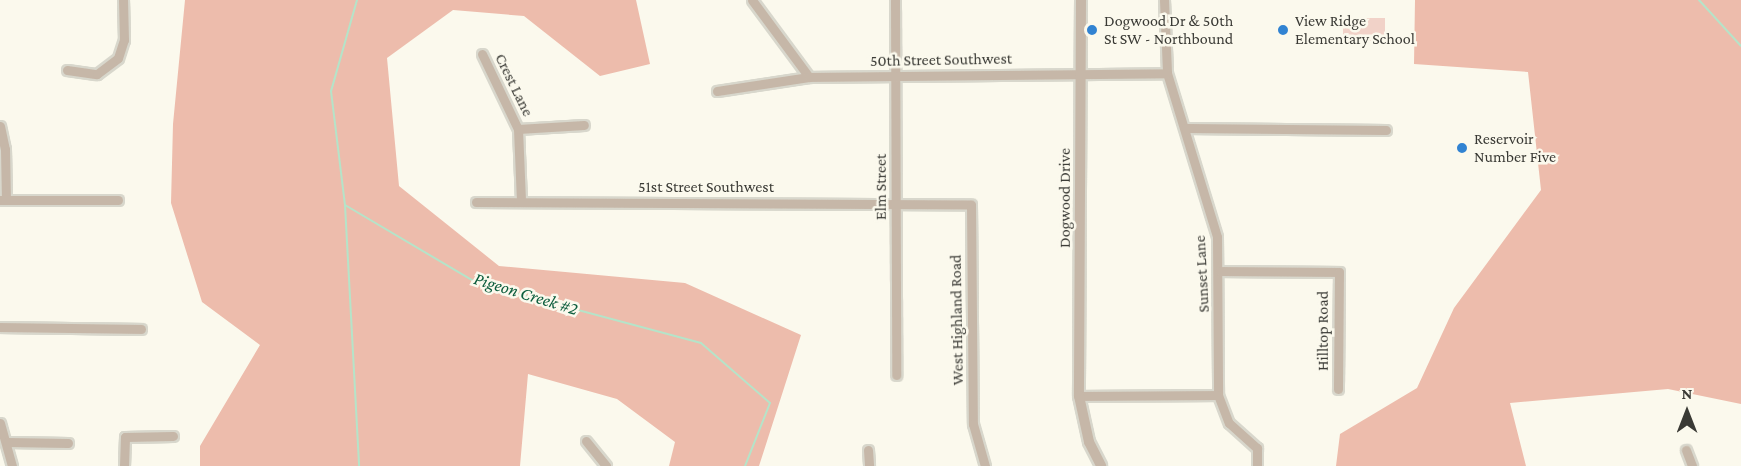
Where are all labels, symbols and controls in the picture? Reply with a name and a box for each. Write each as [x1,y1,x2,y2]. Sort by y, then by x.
place label: Dogwood Dr & 50th St SW - Northbound [1104,11,1233,49]
place label: View Ridge Elementary School [1295,11,1415,49]
marker: Dogwood Dr & 50th St SW - Northbound [1085,23,1099,37]
marker: View Ridge Elementary School [1276,23,1290,37]
street label: 50th Street Southwest [870,49,1012,71]
street label: Crest Lane [491,50,537,120]
place label: Reservoir Number Five [1474,129,1556,167]
marker: Reservoir Number Five [1455,141,1469,155]
street label: Dogwood Drive [1055,148,1075,248]
street label: Elm Street [871,154,891,220]
street label: 51st Street Southwest [638,177,774,197]
street label: Sunset Lane [1190,235,1214,313]
street label: West Highland Road [946,254,968,386]
water label: Pigeon Creek #2 [471,268,581,320]
street label: Hilltop Road [1313,291,1333,371]
north arrow [1657,382,1717,442]
text: N [1682,385,1692,402]

